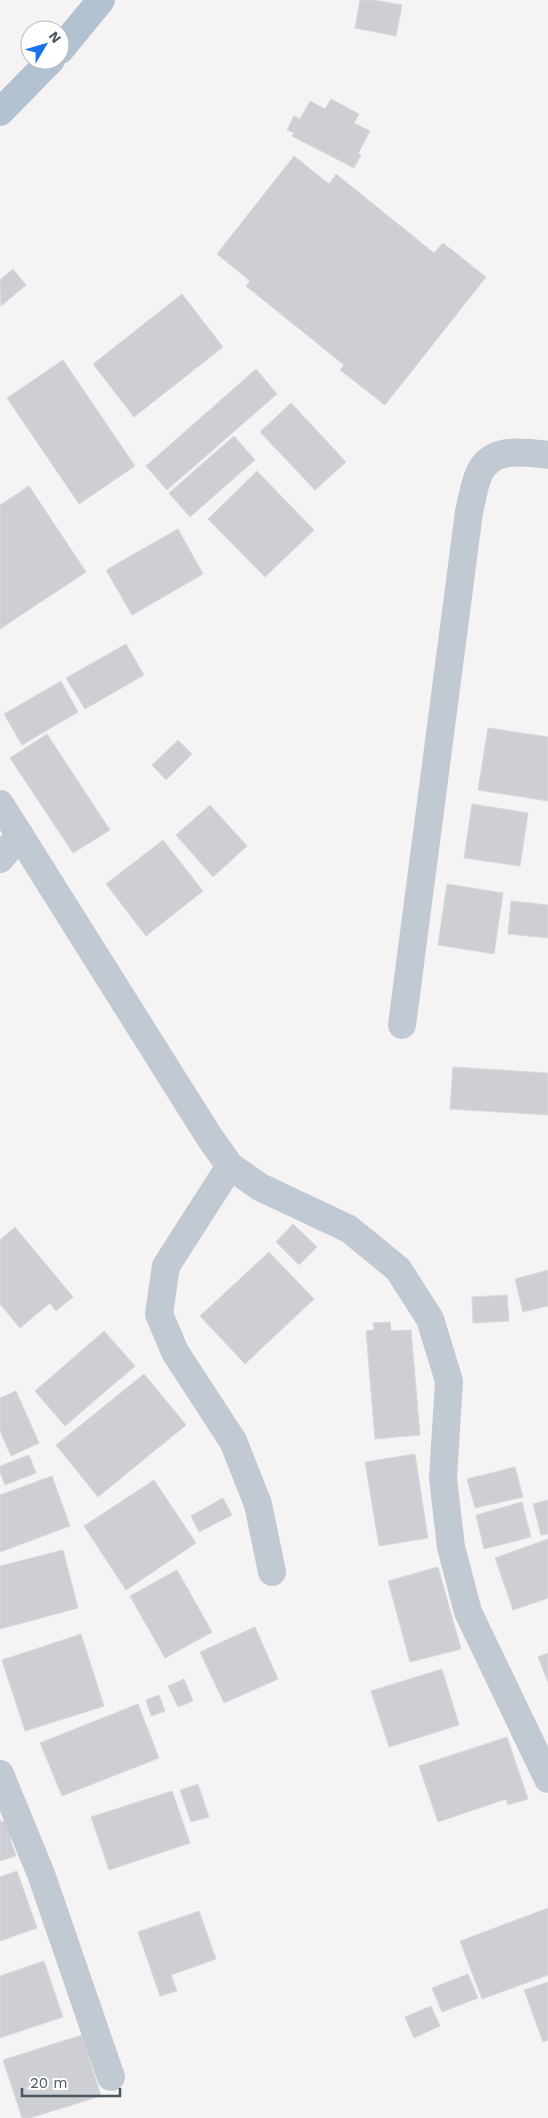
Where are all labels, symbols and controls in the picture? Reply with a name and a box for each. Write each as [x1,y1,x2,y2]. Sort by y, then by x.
north arrow [20,20,70,70]
text: N [46,28,65,46]
scale bar [22,2066,120,2098]
text: 20 m [30,2074,68,2092]

